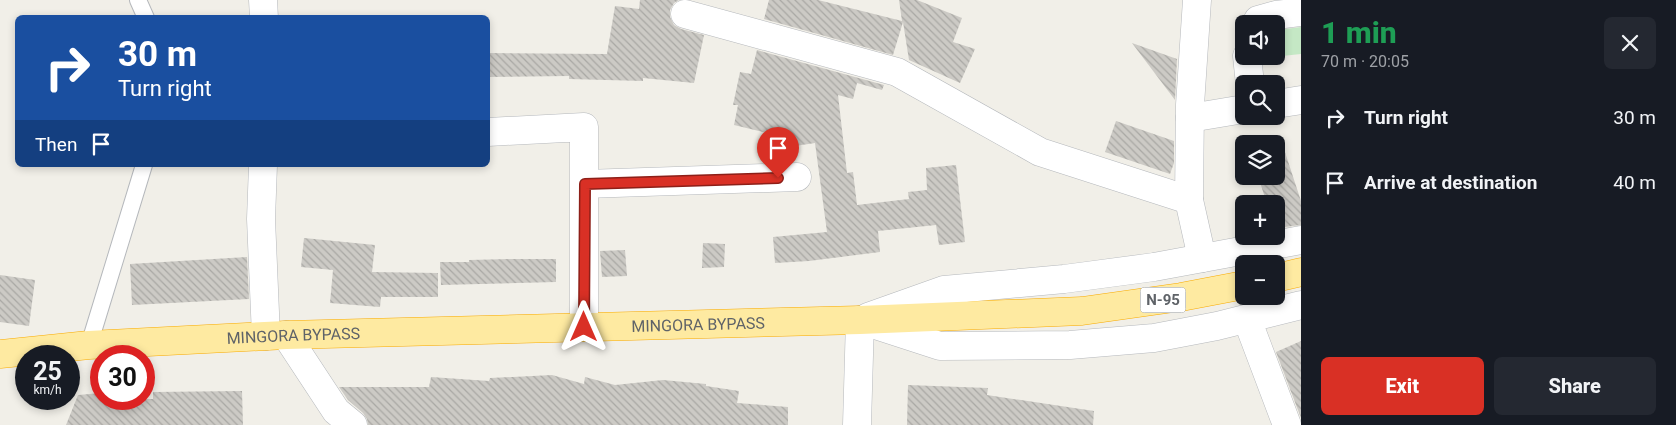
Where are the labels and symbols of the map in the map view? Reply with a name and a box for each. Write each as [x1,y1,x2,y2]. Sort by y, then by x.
pin [757,127,799,178]
road number: N-95 [1140,288,1186,312]
position arrow [557,300,609,352]
street label: MINGORA BYPASS [631,313,765,336]
street label: MINGORA BYPASS [226,324,360,348]
speed limit sign: 30 [90,345,155,410]

